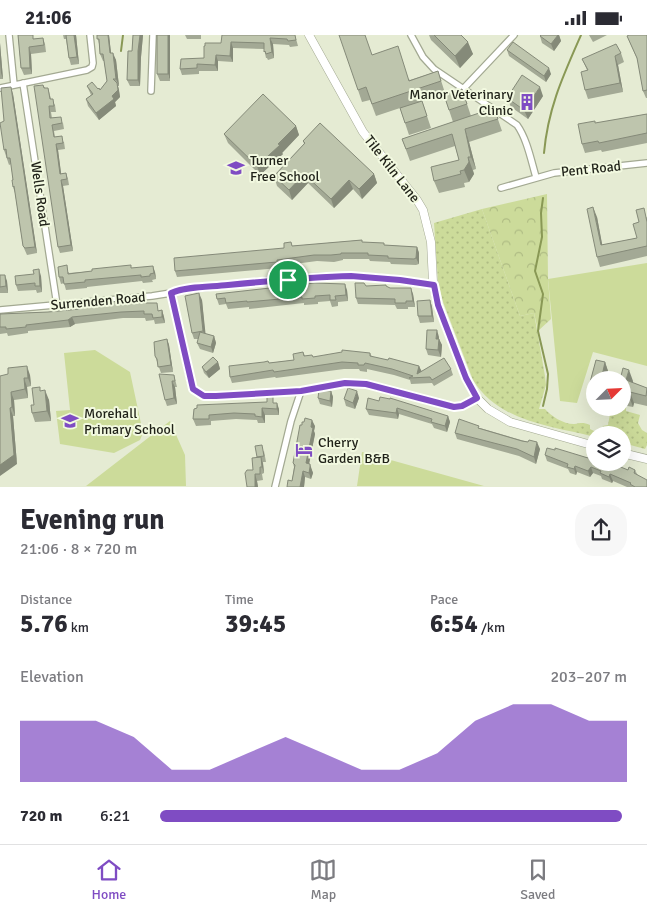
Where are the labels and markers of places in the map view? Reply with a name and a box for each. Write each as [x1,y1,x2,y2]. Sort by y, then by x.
place label: Manor Veterinary Clinic [409,86,513,119]
building icon: Manor Veterinary Clinic [517,92,537,112]
place label: Turner Free School [250,152,320,185]
school or university icon: Turner Free School [226,158,246,178]
pin [267,259,309,301]
place label: Morehall Primary School [84,405,175,438]
school or university icon: Morehall Primary School [60,411,80,431]
place label: Cherry Garden B&B [318,434,390,467]
hotel icon: Cherry Garden B&B [294,440,314,460]

